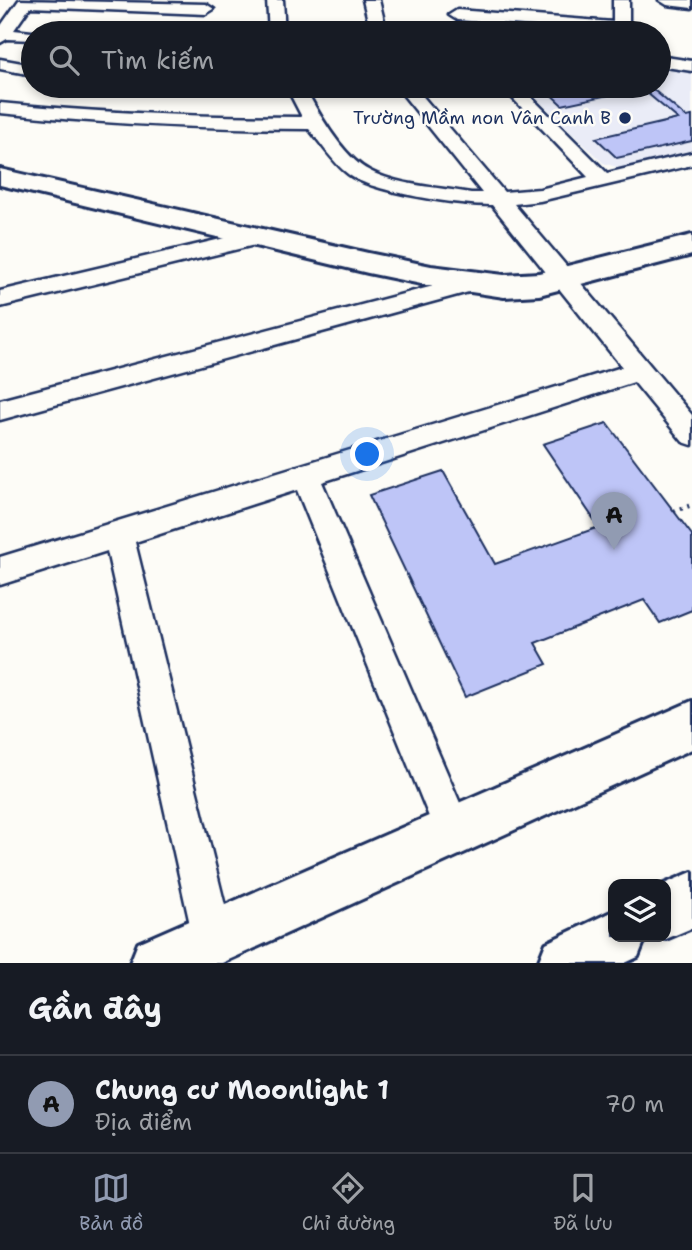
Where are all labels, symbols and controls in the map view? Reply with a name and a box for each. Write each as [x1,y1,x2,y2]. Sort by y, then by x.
search box [21,21,671,98]
icon: search [45,41,83,79]
text: Tìm kiếm [101,42,214,77]
place label: Trường Mầm non Vân Canh B [353,106,611,130]
marker: Trường Mầm non Vân Canh B [617,110,633,126]
your location [350,437,384,471]
pin: A [591,492,637,550]
map controls [608,879,671,942]
button: layers [608,879,671,942]
text: Gần đây [28,988,162,1029]
text: Chung cư Moonlight 1 [95,1072,389,1107]
text: A [42,1089,60,1119]
text: 70 m [605,1089,664,1119]
text: Địa điểm [95,1107,192,1137]
tab: Bản đồ [79,1169,143,1236]
tab: Chỉ đường [302,1169,395,1236]
tab: Đã lưu [553,1169,613,1236]

